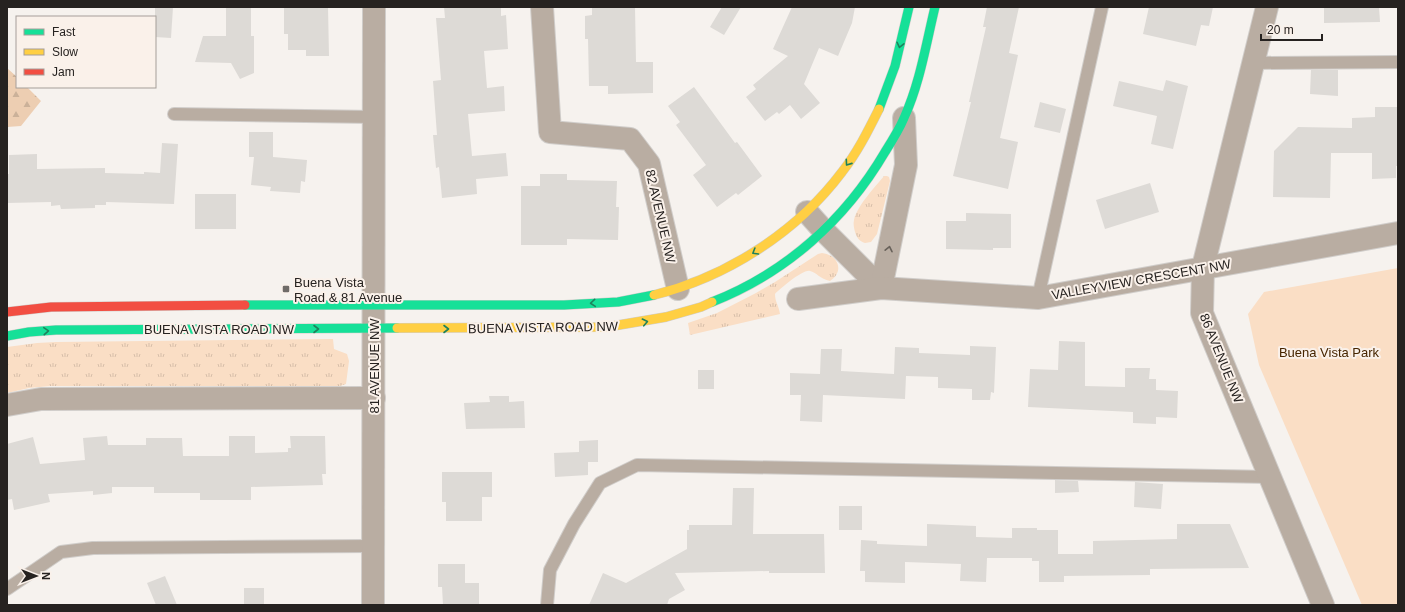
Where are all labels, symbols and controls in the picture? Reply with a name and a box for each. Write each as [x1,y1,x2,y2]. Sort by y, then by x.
legend [16,16,156,88]
scale bar [1261,16,1322,42]
text: 20 m [1267,23,1294,37]
text: Fast [52,25,76,39]
one-way arrow [897,42,905,48]
text: Slow [52,45,78,59]
text: Jam [52,65,75,79]
one-way arrow [845,159,853,166]
street label: 82 AVENUE NW [643,168,679,265]
one-way arrow [884,246,893,252]
one-way arrow [752,248,759,255]
street label: VALLEYVIEW CRESCENT NW [1050,256,1233,303]
place label: Buena Vista Road & 81 Avenue [294,275,402,305]
marker: Buena Vista Road & 81 Avenue [281,284,291,294]
one-way arrow [590,298,596,307]
street label: 86 AVENUE NW [1197,311,1247,406]
street label: 81 AVENUE NW [367,318,382,414]
one-way arrow [642,318,648,326]
street label: BUENA VISTA ROAD NW [468,319,619,336]
street label: BUENA VISTA ROAD NW [144,322,295,337]
one-way arrow [443,324,449,333]
one-way arrow [313,325,319,333]
one-way arrow [43,327,49,336]
park label: Buena Vista Park [1279,345,1380,360]
north arrow [16,556,56,596]
text: N [40,572,52,580]

